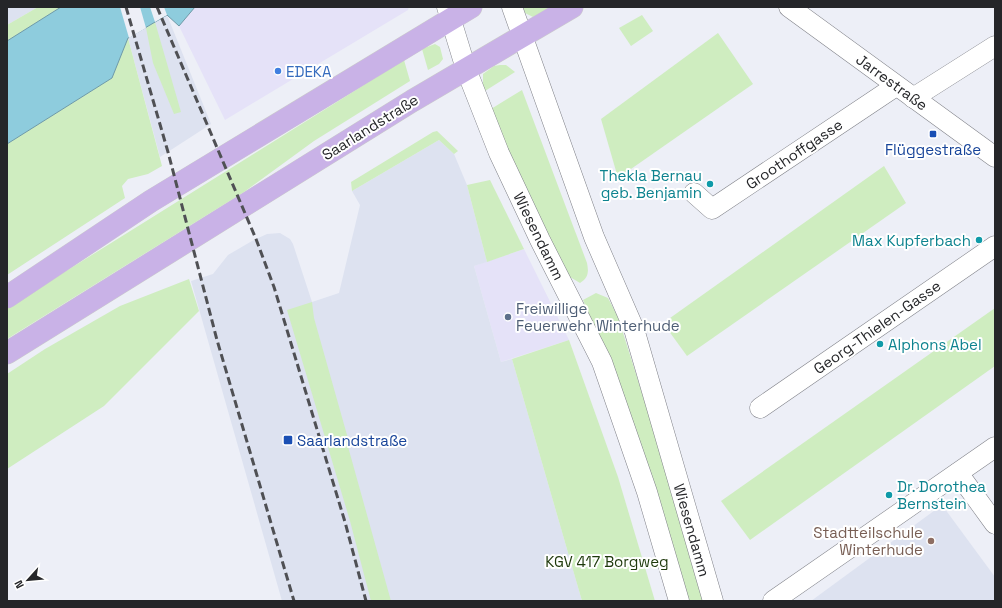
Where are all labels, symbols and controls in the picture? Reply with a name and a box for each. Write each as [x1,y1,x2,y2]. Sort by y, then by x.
street label: Jarrestraße [852,50,932,114]
place label: EDEKA [286,62,332,81]
marker: EDEKA [273,66,283,76]
street label: Saarlandstraße [318,90,422,164]
street label: Groothoffgasse [742,115,846,193]
marker: Flüggestraße [928,129,938,139]
place label: Flüggestraße [885,140,981,159]
place label: Thekla Bernau geb. Benjamin [600,166,702,202]
marker: Thekla Bernau geb. Benjamin [705,179,715,189]
street label: Wiesendamm [509,189,569,283]
place label: Max Kupferbach [852,231,971,250]
marker: Max Kupferbach [974,235,984,245]
street label: Georg-Thielen-Gasse [810,276,944,378]
place label: Freiwillige Feuerwehr Winterhude [516,299,680,335]
marker: Freiwillige Feuerwehr Winterhude [503,312,513,322]
place label: Alphons Abel [888,335,982,354]
marker: Alphons Abel [875,339,885,349]
place label: Saarlandstraße [297,431,407,450]
marker: Saarlandstraße [282,434,294,446]
place label: Dr. Dorothea Bernstein [897,477,986,513]
street label: Wiesendamm [670,481,714,579]
marker: Dr. Dorothea Bernstein [884,490,894,500]
place label: Stadtteilschule Winterhude [813,523,923,559]
marker: Stadtteilschule Winterhude [926,536,936,546]
park label: KGV 417 Borgweg [545,552,669,571]
north arrow [8,560,48,600]
text: N [11,578,27,591]

